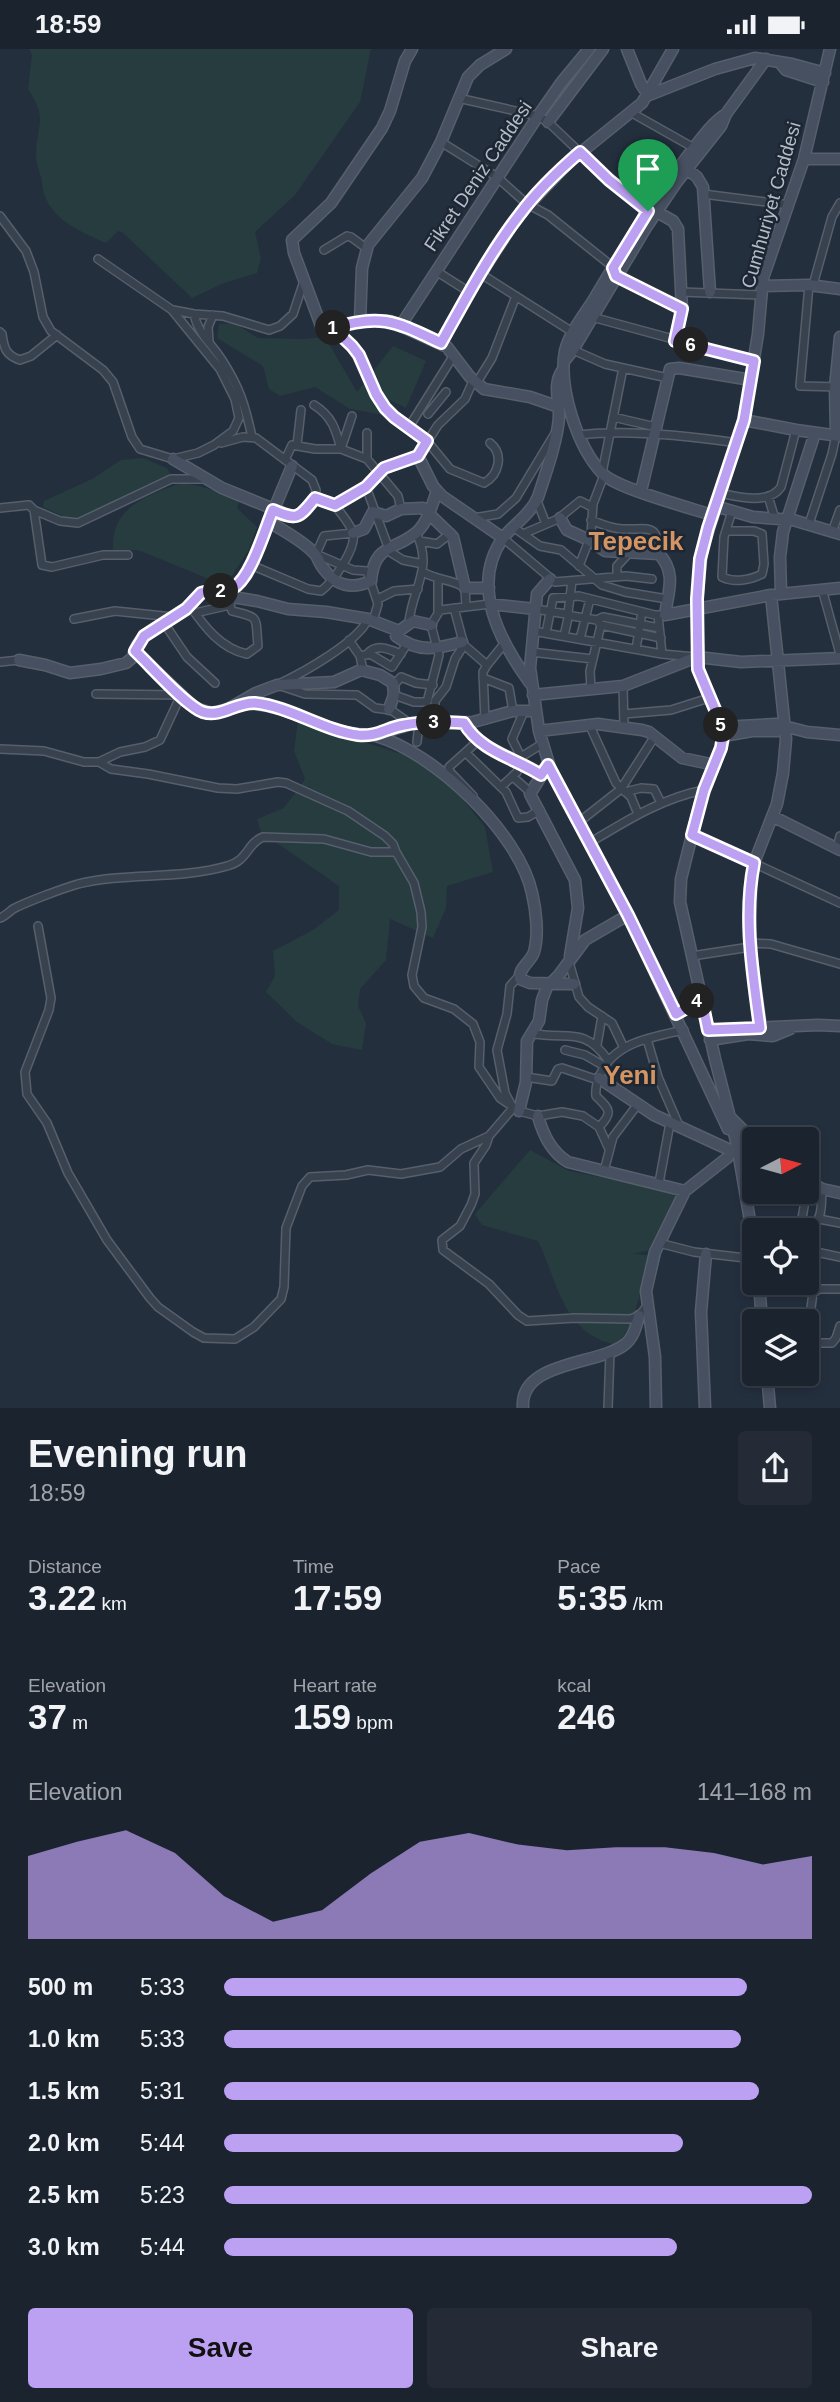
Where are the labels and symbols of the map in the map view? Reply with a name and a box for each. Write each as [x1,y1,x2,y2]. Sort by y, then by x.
street label: Fikret Deniz Caddesi [420,97,536,255]
street label: Cumhuriyet Caddesi [737,119,805,291]
pin [618,139,678,211]
pin: 1 [316,311,350,345]
pin: 6 [674,327,708,363]
district label: Tepecik [589,526,684,556]
pin: 2 [204,573,238,609]
pin: 3 [416,705,452,739]
pin: 5 [704,707,738,743]
pin: 4 [680,983,714,1019]
district label: Yeni [603,1060,657,1090]
north arrow [742,1127,819,1204]

